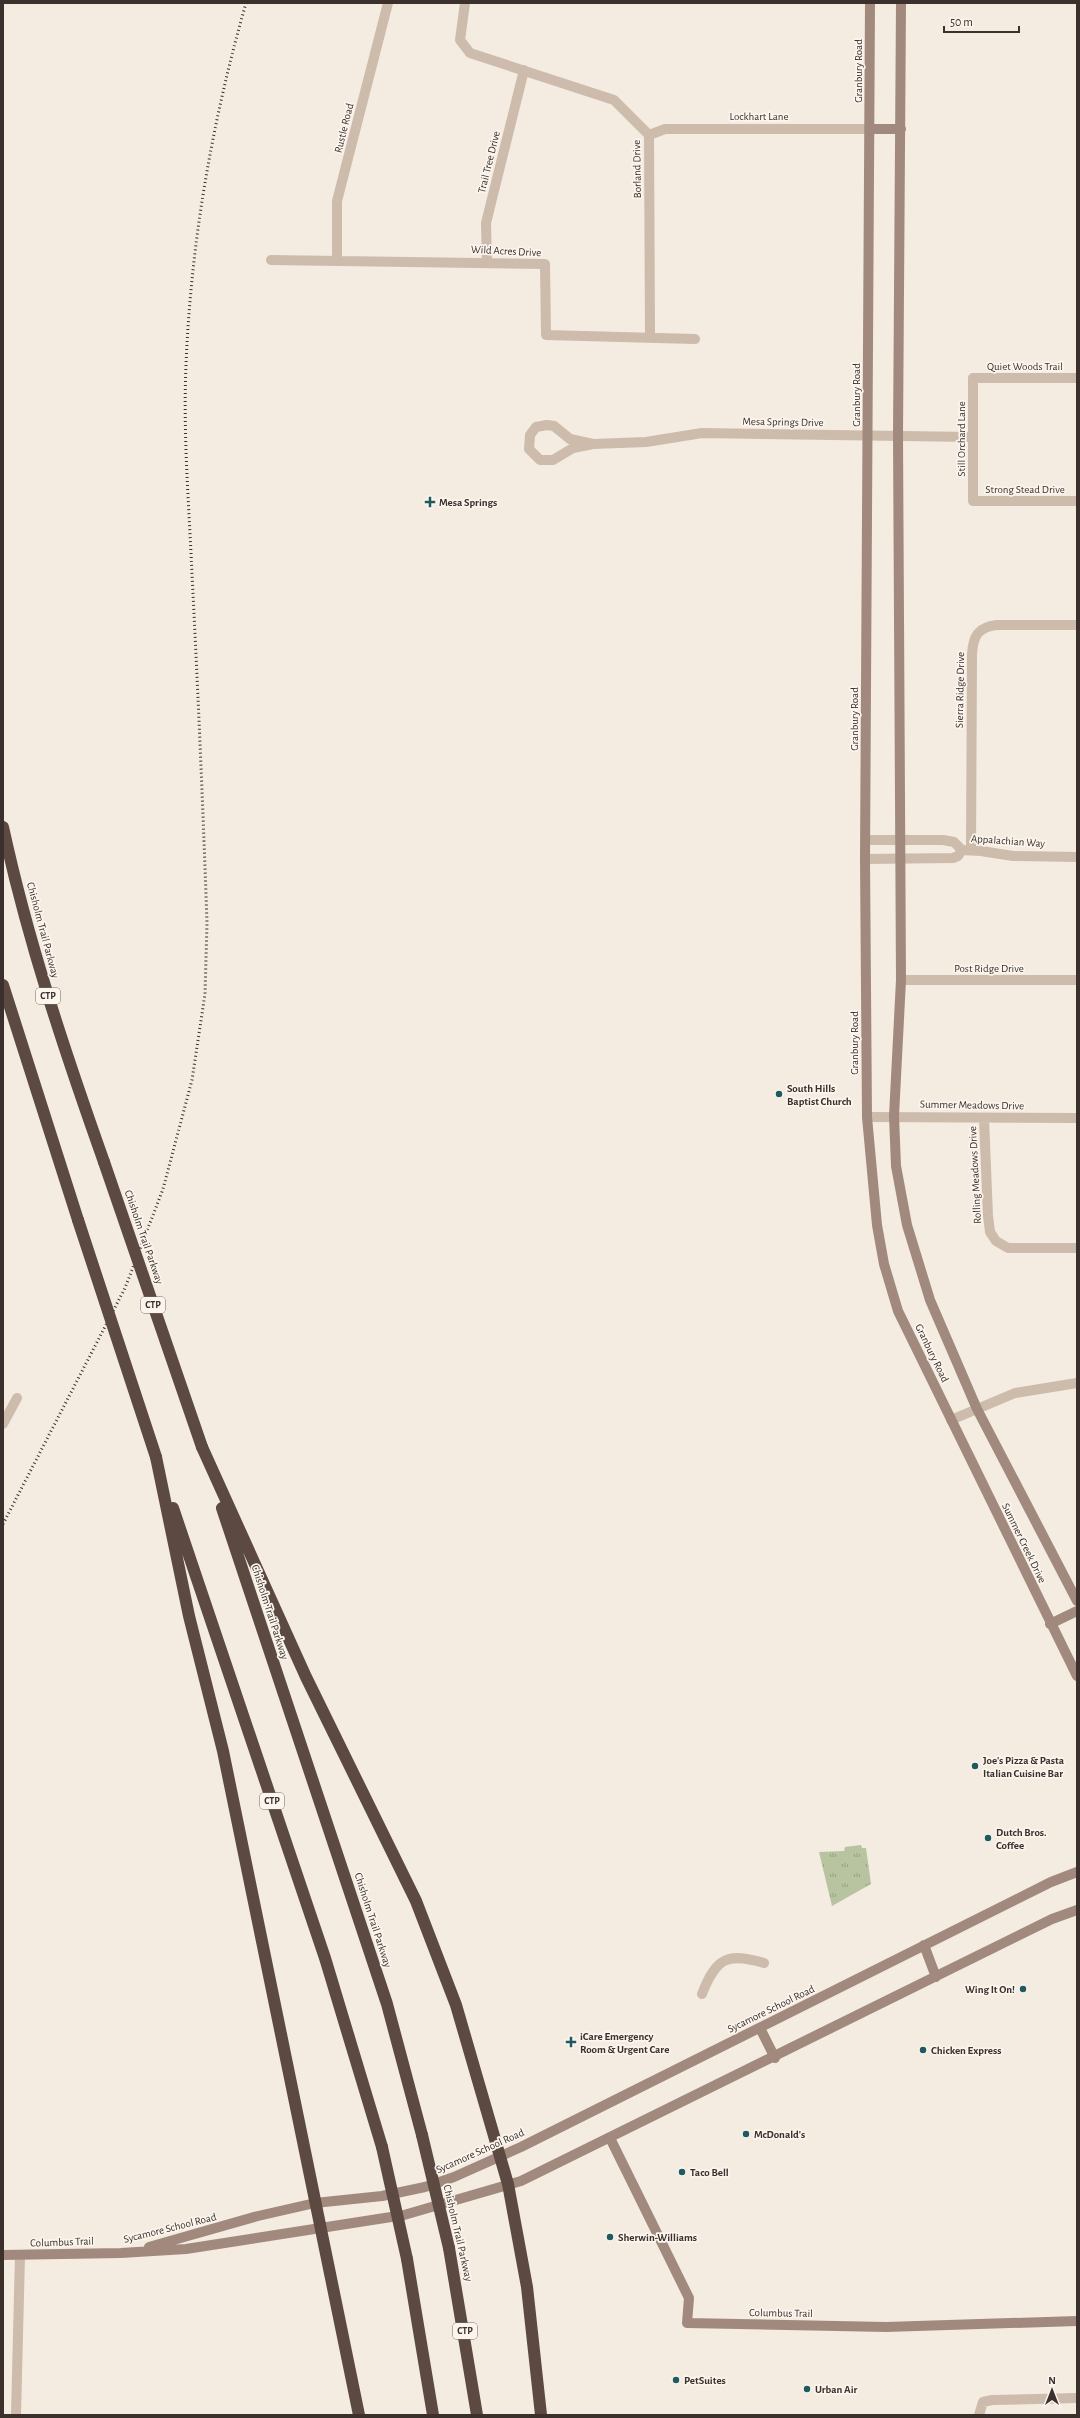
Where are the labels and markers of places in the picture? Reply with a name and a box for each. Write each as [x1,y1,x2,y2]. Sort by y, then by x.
marker: Mesa Springs [424,496,436,508]
place label: Mesa Springs [439,497,497,508]
place label: South Hills Baptist Church [787,1083,852,1107]
marker: South Hills Baptist Church [774,1089,784,1099]
place label: Joe's Pizza & Pasta Italian Cuisine Bar [983,1755,1065,1779]
marker: Joe's Pizza & Pasta Italian Cuisine Bar [970,1761,980,1771]
place label: Dutch Bros. Coffee [996,1827,1047,1851]
marker: Dutch Bros. Coffee [983,1833,993,1843]
place label: Wing It On! [965,1984,1015,1995]
marker: Wing It On! [1018,1984,1028,1994]
place label: iCare Emergency Room & Urgent Care [580,2031,669,2055]
marker: iCare Emergency Room & Urgent Care [565,2036,577,2048]
marker: Chicken Express [918,2045,928,2055]
place label: Chicken Express [931,2045,1001,2056]
marker: McDonald's [741,2129,751,2139]
place label: McDonald's [754,2129,805,2140]
marker: Taco Bell [677,2167,687,2177]
place label: Taco Bell [690,2167,729,2178]
marker: Sherwin-Williams [605,2232,615,2242]
place label: Sherwin-Williams [618,2232,697,2243]
marker: PetSuites [671,2375,681,2385]
place label: PetSuites [684,2375,726,2386]
marker: Urban Air [802,2384,812,2394]
place label: Urban Air [815,2384,857,2395]

